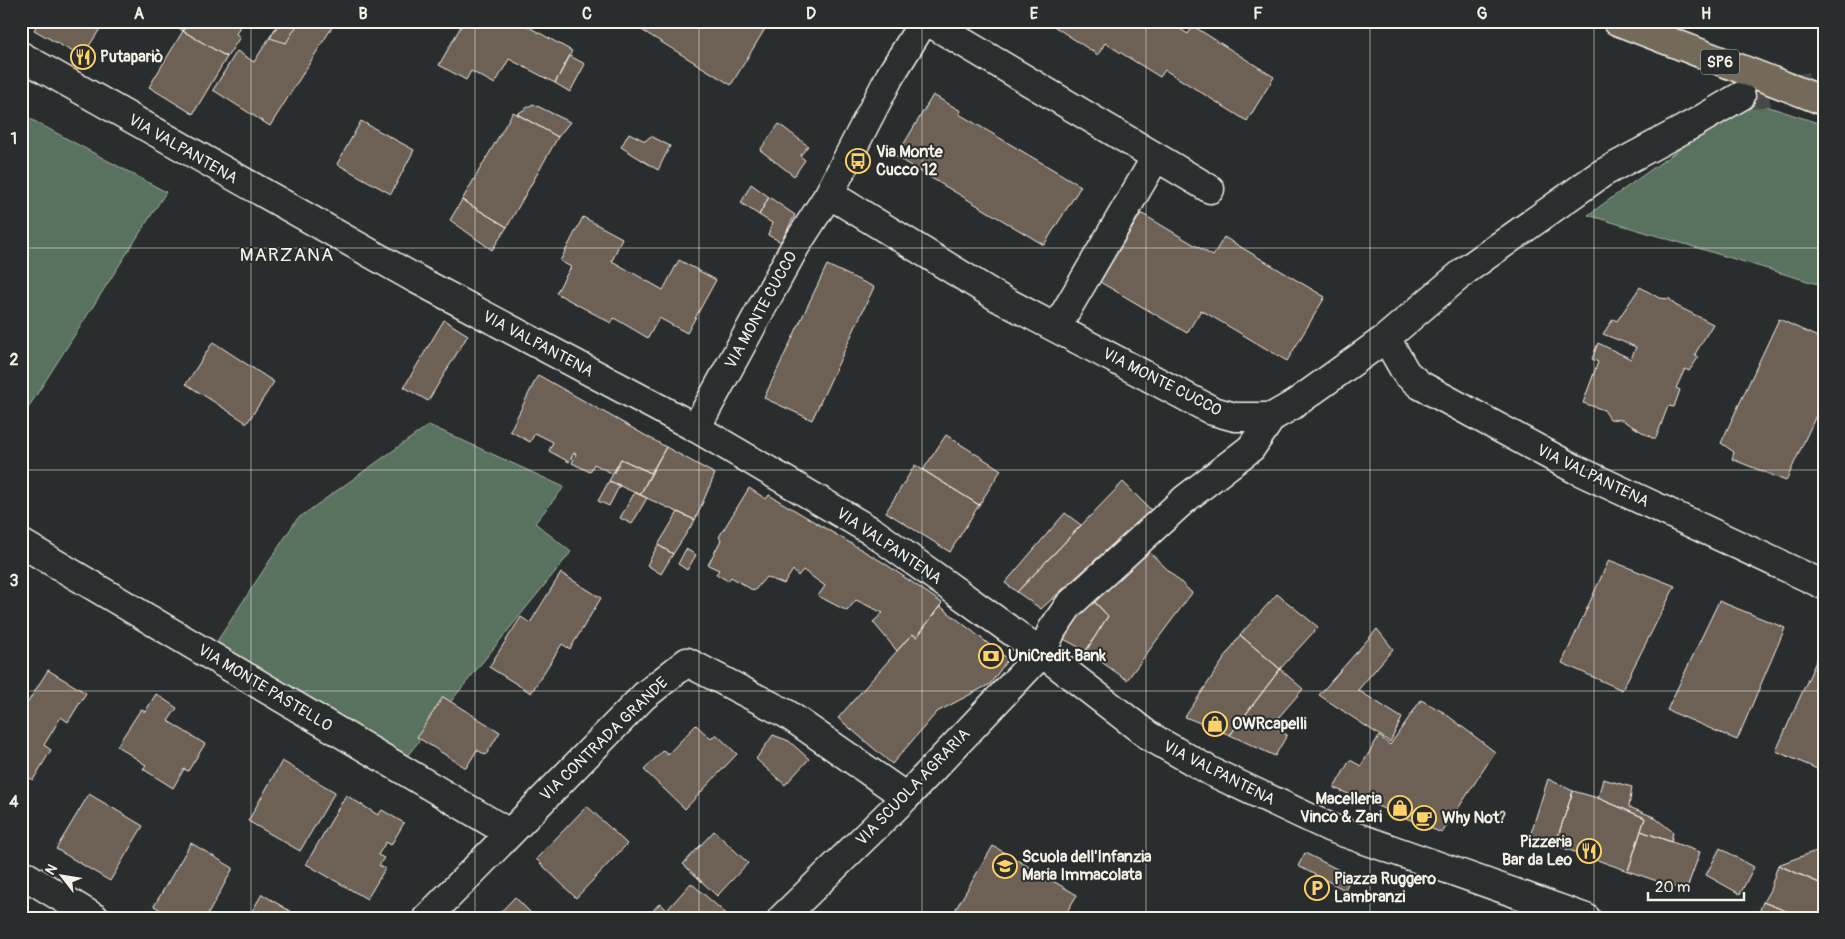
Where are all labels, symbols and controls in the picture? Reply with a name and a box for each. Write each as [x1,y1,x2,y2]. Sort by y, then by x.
text: A [134,4,145,24]
text: B [358,4,368,24]
text: C [582,4,592,24]
text: D [806,4,816,24]
text: E [1030,4,1039,24]
text: F [1253,4,1263,24]
text: G [1477,4,1488,24]
text: H [1701,4,1711,24]
restaurant icon: Putapariò [70,44,96,70]
place label: Putapariò [100,47,163,67]
road number: SP6 [1701,50,1739,74]
street label: VIA VALPANTENA [125,110,241,188]
text: 1 [11,129,17,149]
place label: Via Monte Cucco 12 [876,142,944,180]
bus stop icon: Via Monte Cucco 12 [845,148,871,174]
district label: MARZANA [240,243,334,267]
street label: VIA MONTE CUCCO [721,248,801,372]
street label: VIA VALPANTENA [479,306,597,382]
street label: VIA MONTE CUCCO [1099,343,1225,421]
text: 2 [10,350,19,370]
street label: VIA VALPANTENA [1533,440,1653,512]
street label: VIA VALPANTENA [833,503,945,589]
text: 3 [10,571,19,591]
street label: VIA MONTE PASTELLO [194,640,336,736]
bank icon: UniCredit Bank [978,643,1004,669]
place label: UniCredit Bank [1008,646,1106,666]
street label: VIA CONTRADA GRANDE [536,673,672,805]
shop icon: OWRcapelli [1202,711,1228,737]
place label: OWRcapelli [1232,714,1307,734]
street label: VIA SCUOLA AGRARIA [852,724,974,850]
street label: VIA VALPANTENA [1160,736,1278,810]
place label: Macelleria Vinco & Zari [1300,789,1383,827]
text: 4 [9,792,19,812]
shop icon: Macelleria Vinco & Zari [1387,795,1413,821]
cafe icon: Why Not? [1411,805,1437,831]
place label: Why Not? [1442,808,1506,828]
place label: Pizzeria Bar da Leo [1502,832,1573,870]
restaurant icon: Pizzeria Bar da Leo [1576,838,1602,864]
place label: Scuola dell'Infanzia Maria Immacolata [1022,847,1152,885]
north arrow [38,852,88,902]
school or university icon: Scuola dell'Infanzia Maria Immacolata [992,853,1018,879]
text: N [42,861,61,878]
place label: Piazza Ruggero Lambranzi [1334,869,1436,907]
scale bar [1648,869,1744,901]
parking icon: Piazza Ruggero Lambranzi [1304,875,1330,901]
text: 20 m [1655,878,1690,897]

